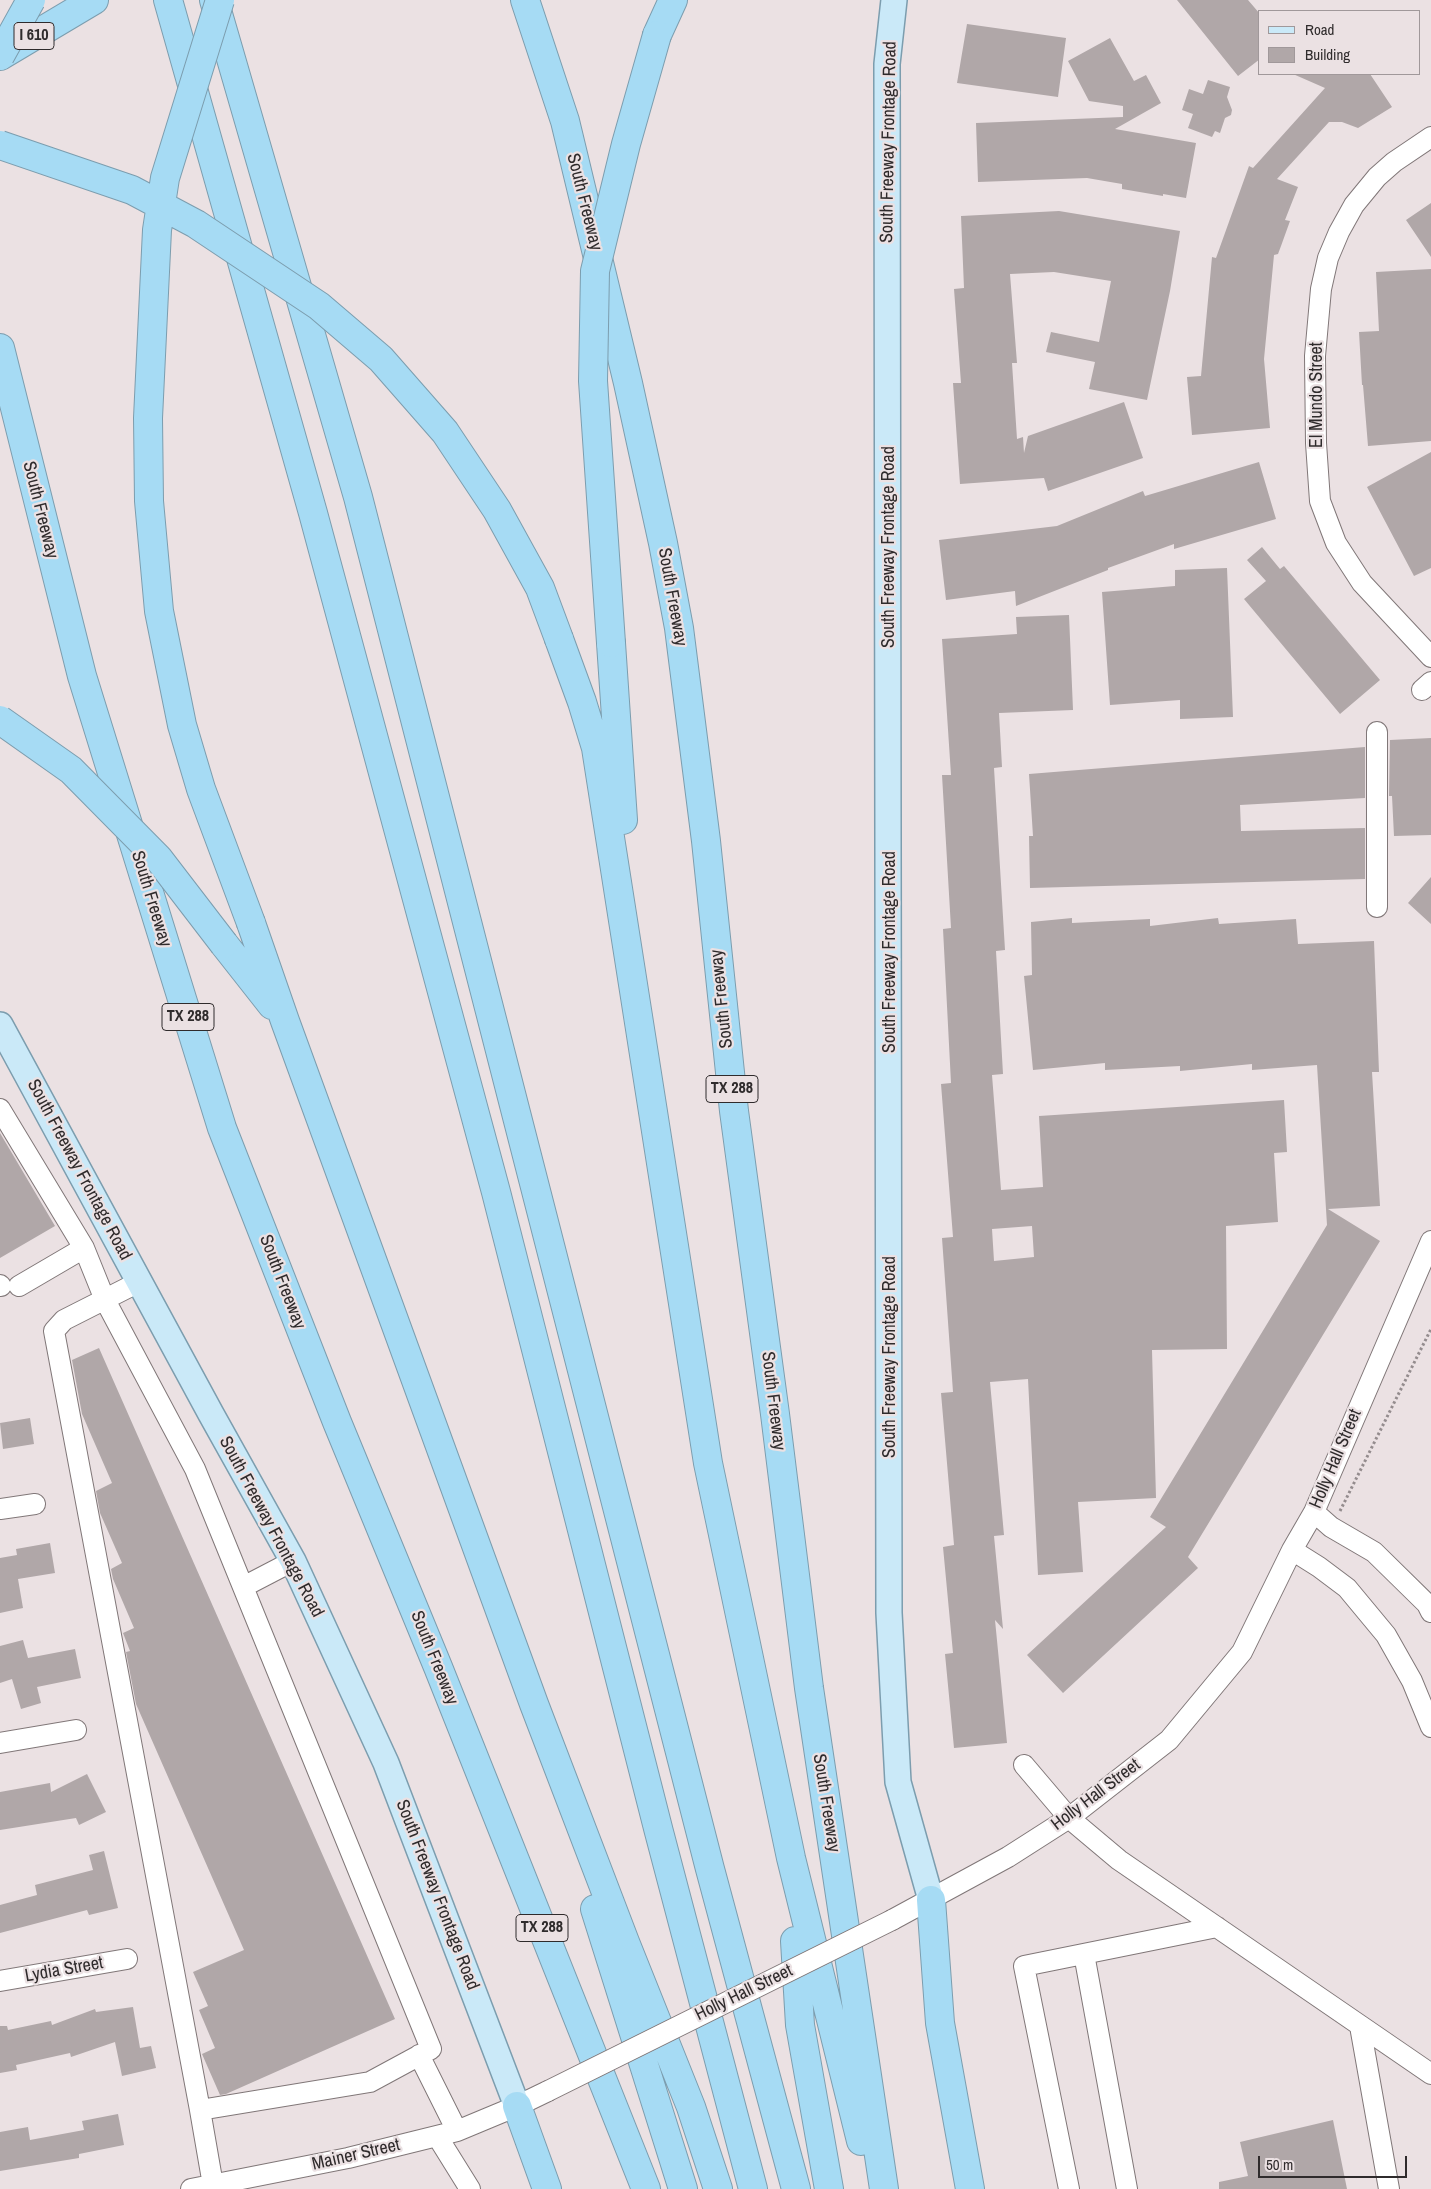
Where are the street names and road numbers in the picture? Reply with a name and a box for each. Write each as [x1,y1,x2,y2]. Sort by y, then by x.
road number: I 610 [14,22,54,50]
street label: South Freeway Frontage Road [876,41,902,243]
street label: South Freeway [562,151,606,253]
street label: El Mundo Street [1306,342,1328,448]
street label: South Freeway Frontage Road [878,446,900,648]
street label: South Freeway [18,459,62,561]
street label: South Freeway [653,546,691,648]
street label: South Freeway [126,848,176,950]
street label: South Freeway Frontage Road [879,851,901,1053]
street label: South Freeway [706,949,738,1049]
road number: TX 288 [162,1004,214,1030]
street label: South Freeway Frontage Road [22,1076,136,1264]
road number: TX 288 [706,1076,758,1102]
street label: South Freeway [254,1232,310,1332]
street label: South Freeway Frontage Road [879,1256,901,1458]
street label: South Freeway [756,1350,790,1452]
street label: Holly Hall Street [1305,1406,1367,1512]
street label: South Freeway Frontage Road [214,1433,328,1621]
street label: South Freeway [405,1608,463,1708]
street label: South Freeway [808,1752,844,1854]
street label: Holly Hall Street [1047,1755,1145,1835]
street label: South Freeway Frontage Road [391,1797,483,1993]
road number: TX 288 [516,1915,568,1942]
street label: Lydia Street [23,1953,105,1987]
street label: Holly Hall Street [692,1960,796,2026]
street label: Mainer Street [310,2134,402,2176]

